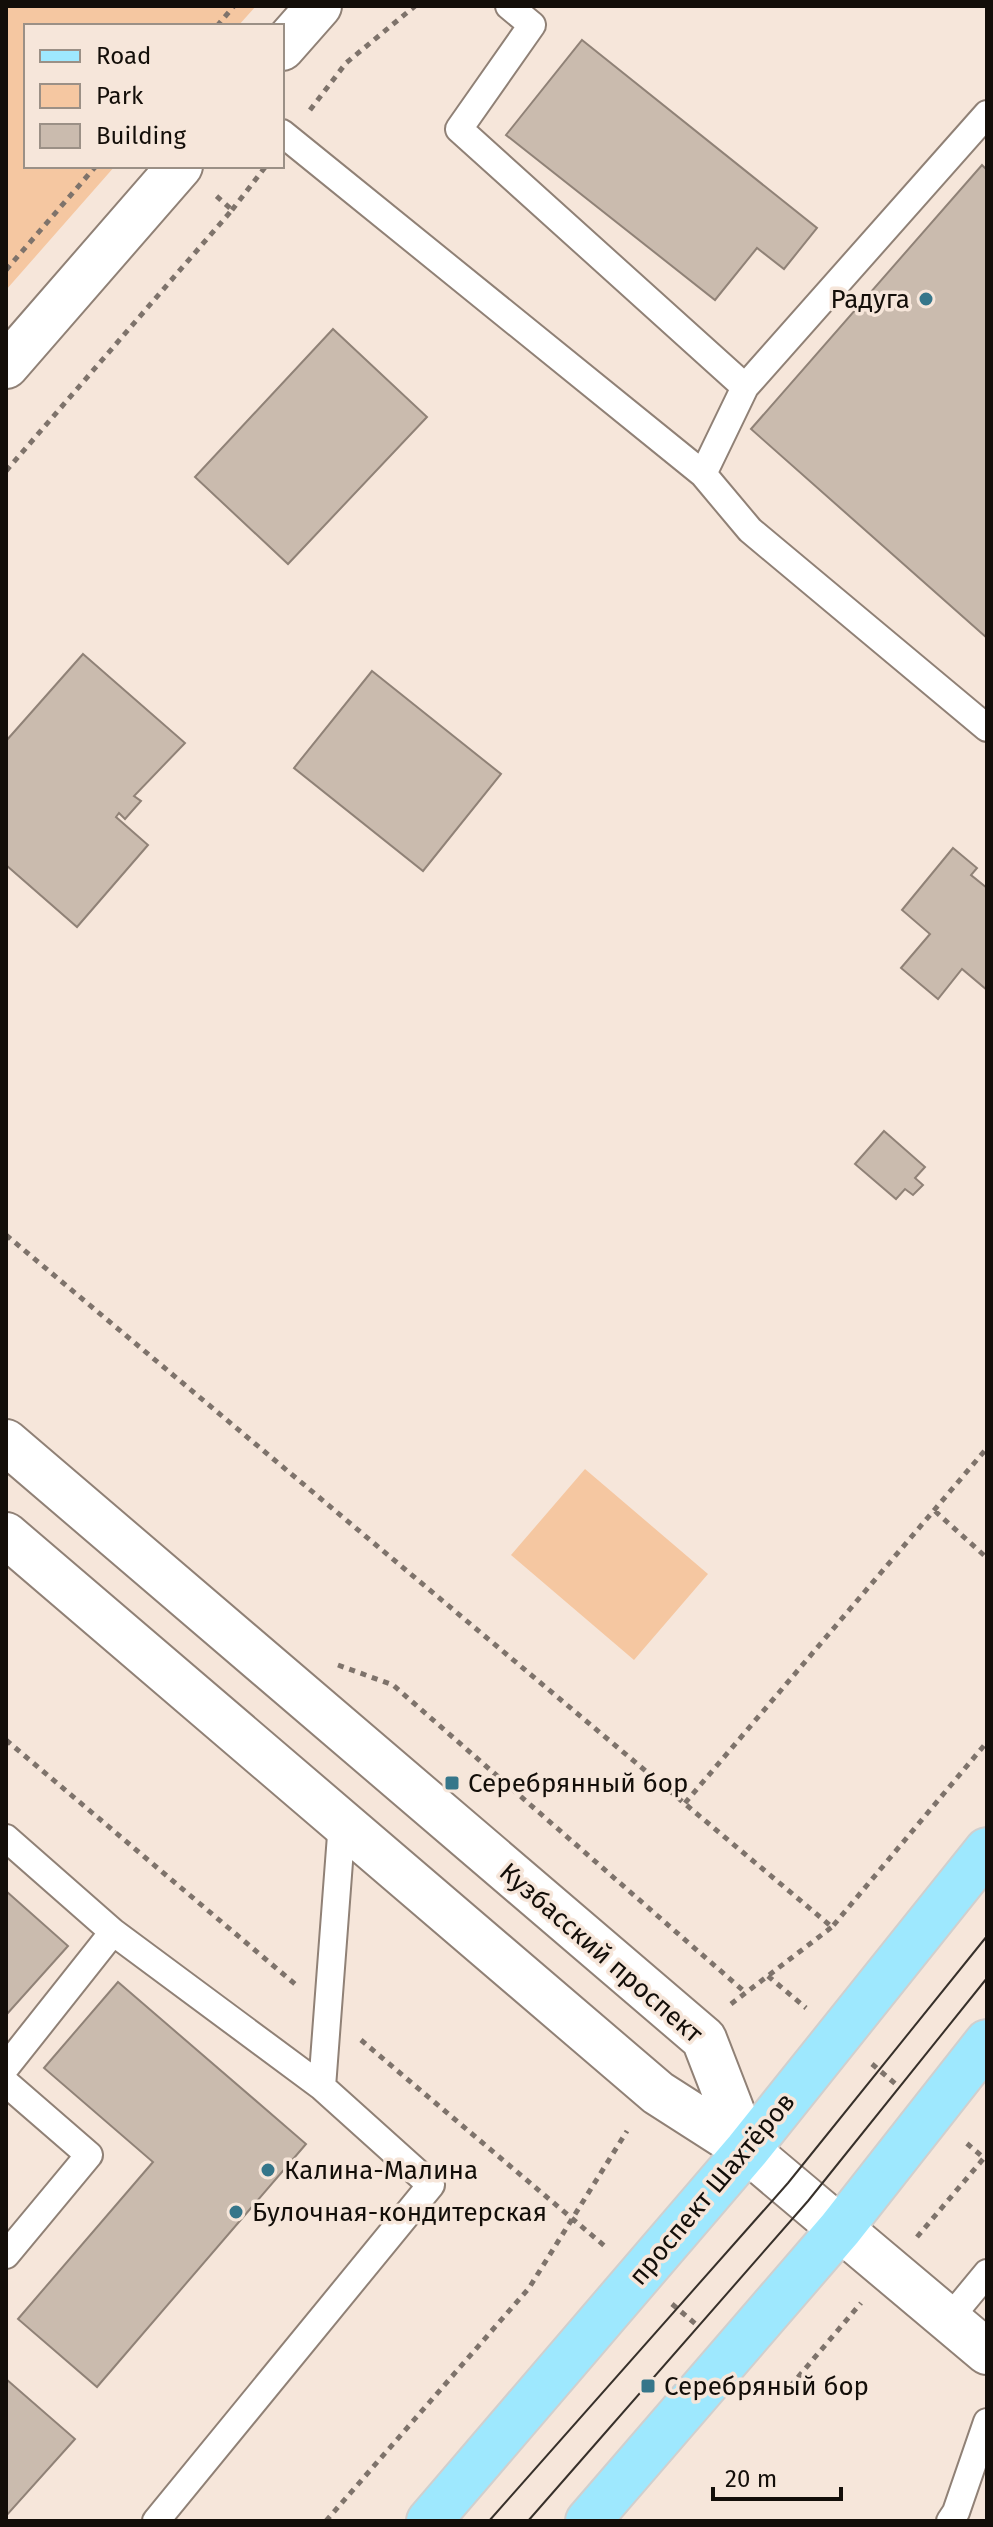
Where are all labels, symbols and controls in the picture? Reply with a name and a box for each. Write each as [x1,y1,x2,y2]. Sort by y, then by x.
legend [24,24,284,168]
text: Road [96,42,151,70]
text: Park [96,82,144,110]
text: Building [96,122,186,150]
place label: Радуга [831,284,910,315]
marker: Радуга [917,290,935,308]
place label: Серебрянный бор [468,1768,688,1799]
marker: Серебрянный бор [443,1774,461,1792]
street label: Кузбасский проспект [493,1856,709,2050]
street label: проспект Шахтёров [623,2087,801,2291]
place label: Калина-Малина [284,2155,478,2186]
marker: Калина-Малина [259,2161,277,2179]
place label: Булочная-кондитерская [252,2197,547,2228]
marker: Булочная-кондитерская [227,2203,245,2221]
place label: Серебряный бор [664,2371,869,2402]
marker: Серебряный бор [639,2377,657,2395]
scale bar [713,2451,841,2501]
text: 20 m [725,2465,777,2493]

